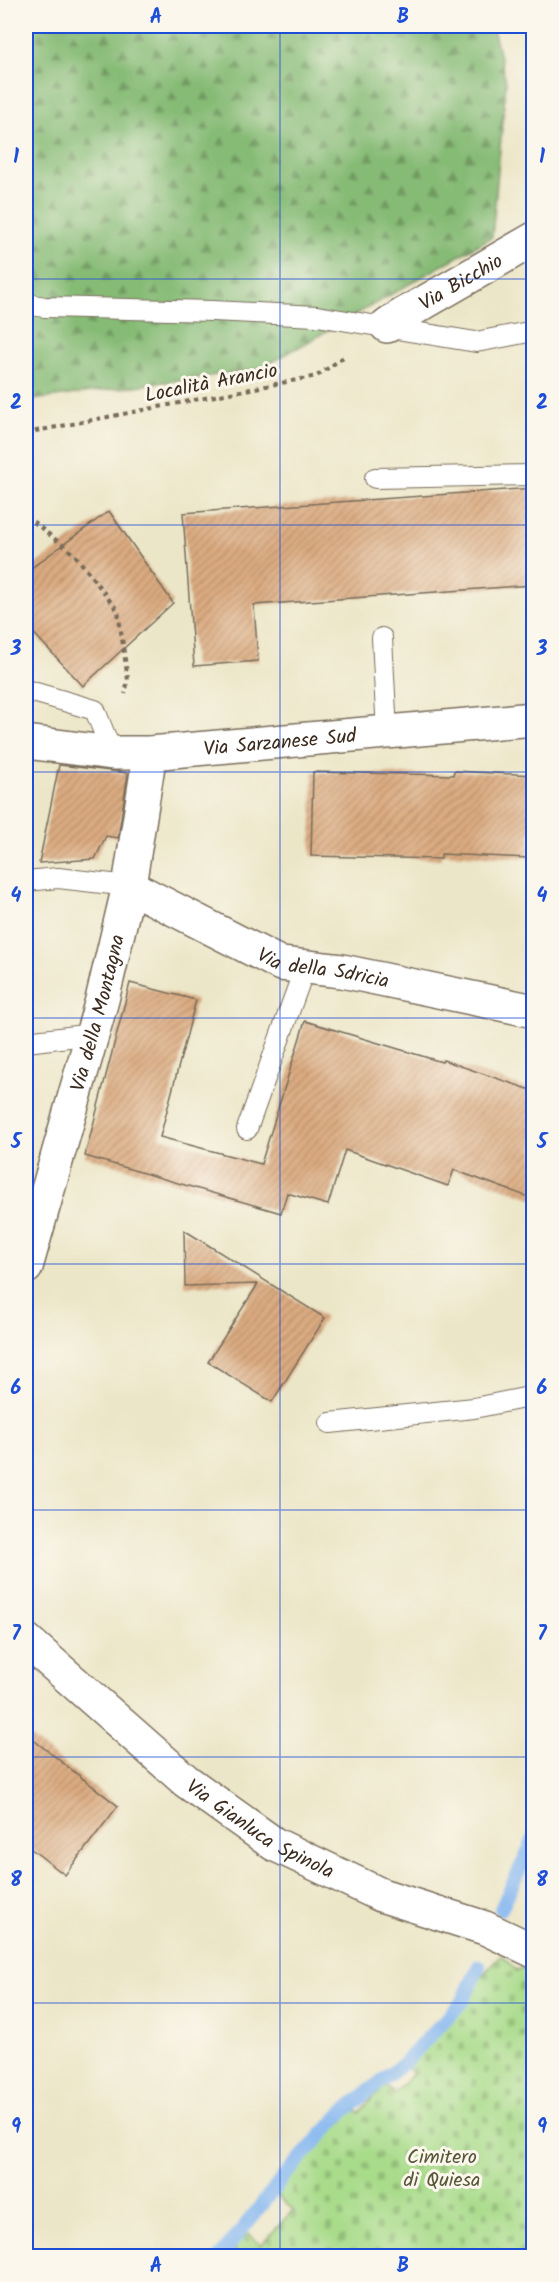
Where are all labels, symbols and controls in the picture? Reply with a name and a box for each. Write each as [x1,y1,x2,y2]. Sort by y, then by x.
text: A [150,2,162,34]
text: B [397,2,409,34]
text: 1 [13,142,19,174]
text: 1 [539,142,545,174]
street label: Via Bicchio [413,246,510,320]
street label: Località Arancio [142,355,281,413]
text: 2 [10,388,22,420]
text: 2 [536,388,548,420]
text: 3 [10,634,22,666]
text: 3 [536,634,548,666]
street label: Via Sarzanese Sud [202,721,359,766]
text: 4 [11,881,22,913]
text: 4 [537,881,548,913]
street label: Via della Montagna [63,932,135,1096]
street label: Via della Sdricia [251,940,392,998]
text: 5 [10,1127,23,1159]
text: 5 [536,1127,549,1159]
text: 6 [11,1373,22,1405]
text: 6 [537,1373,548,1405]
text: 7 [11,1619,21,1651]
text: 7 [537,1619,547,1651]
street label: Via Gianluca Spinola [179,1772,339,1888]
text: 8 [10,1865,22,1897]
text: 8 [536,1865,548,1897]
text: 9 [11,2112,21,2144]
text: 9 [537,2112,547,2144]
park label: Cimitero di Quiesa [404,2142,480,2197]
text: A [150,2251,162,2282]
text: B [397,2251,409,2282]

